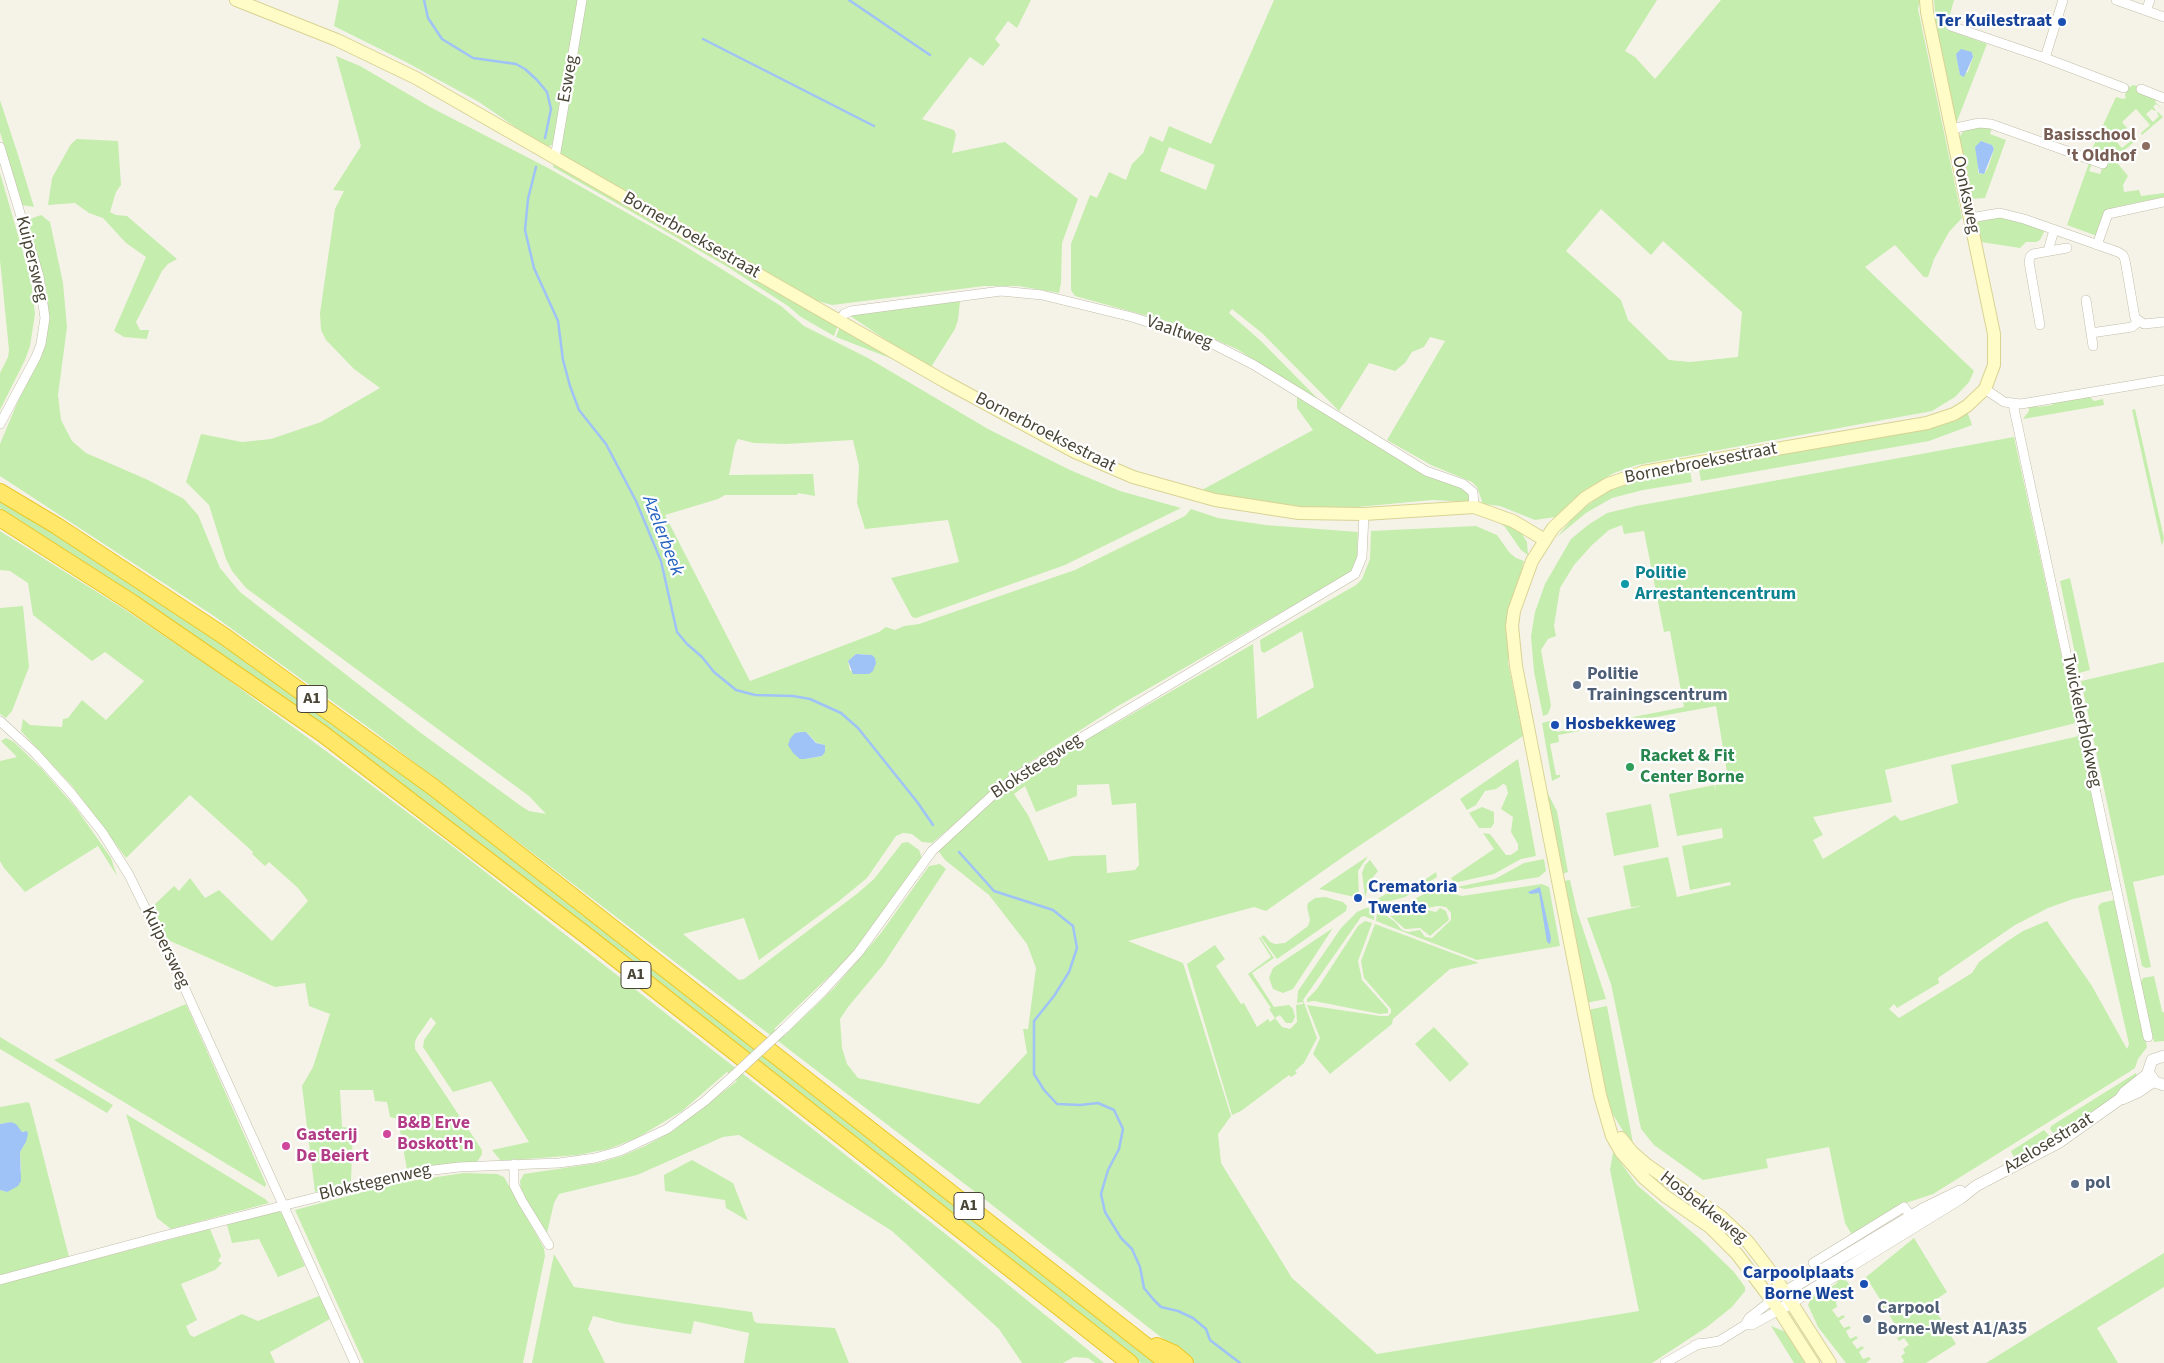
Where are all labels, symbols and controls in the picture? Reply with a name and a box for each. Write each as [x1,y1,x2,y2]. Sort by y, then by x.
place label: Ter Kuilestraat [1936,11,2052,33]
marker: Ter Kuilestraat [2056,16,2068,28]
street label: Esweg [554,54,584,104]
place label: Basisschool 't Oldhof [2043,125,2136,168]
marker: Basisschool 't Oldhof [2140,140,2152,152]
street label: Oonksweg [1946,154,1984,236]
street label: Bornerbroeksestraat [619,188,763,284]
street label: Kuipersweg [10,214,52,304]
street label: Vaaltweg [1143,312,1215,354]
street label: Bornerbroeksestraat [971,388,1119,478]
street label: Bornerbroeksestraat [1623,439,1779,489]
water label: Azelerbeek [636,493,688,579]
place label: Politie Arrestantencentrum [1635,563,1796,606]
marker: Politie Arrestantencentrum [1619,578,1631,590]
street label: Twickelerblokweg [2056,652,2106,790]
place label: Politie Trainingscentrum [1587,664,1728,706]
marker: Politie Trainingscentrum [1571,679,1583,691]
road number: A1 [297,686,327,712]
place label: Hosbekkeweg [1565,714,1676,736]
marker: Hosbekkeweg [1549,719,1561,731]
street label: Bloksteegweg [987,730,1087,804]
place label: Racket & Fit Center Borne [1640,746,1744,789]
marker: Racket & Fit Center Borne [1624,761,1636,773]
place label: Crematoria Twente [1368,877,1458,920]
marker: Crematoria Twente [1352,892,1364,904]
street label: Kuipersweg [136,904,194,992]
road number: A1 [621,962,651,988]
street label: Azelosestraat [2001,1109,2097,1179]
place label: B&B Erve Boskott'n [397,1113,474,1156]
place label: Gasterij De Beiert [296,1125,369,1168]
marker: B&B Erve Boskott'n [381,1128,393,1140]
marker: Gasterij De Beiert [280,1140,292,1152]
street label: Blokstegenweg [317,1160,433,1206]
street label: Hosbekkeweg [1655,1167,1751,1249]
place label: pol [2085,1173,2110,1195]
marker: pol [2069,1178,2081,1190]
road number: A1 [954,1192,984,1220]
place label: Carpoolplaats Borne West [1743,1263,1854,1306]
marker: Carpoolplaats Borne West [1858,1278,1870,1290]
place label: Carpool Borne-West A1/A35 [1877,1298,2027,1340]
marker: Carpool Borne-West A1/A35 [1861,1313,1873,1325]

